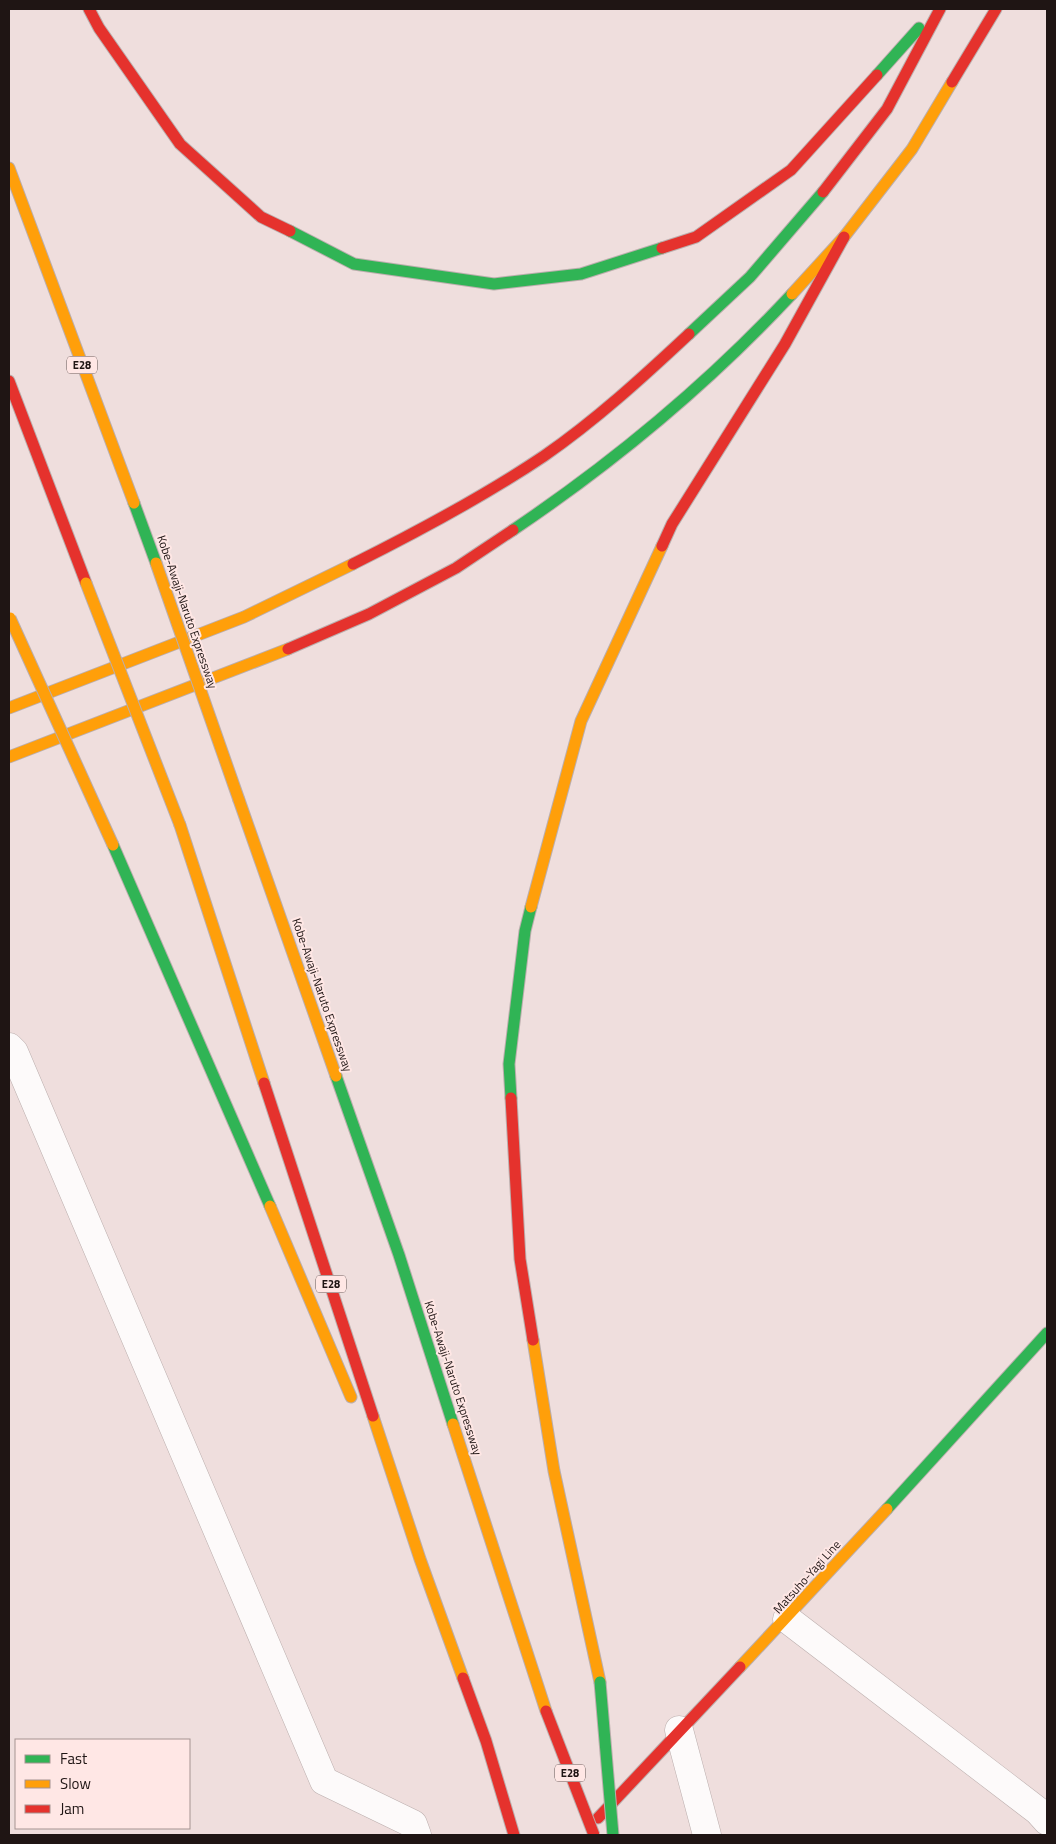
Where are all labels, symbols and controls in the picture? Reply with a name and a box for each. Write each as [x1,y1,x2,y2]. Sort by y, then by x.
road number: E28 [67,356,97,374]
street label: Kobe-Awaji-Naruto Expressway [152,532,223,691]
street label: Kobe-Awaji-Naruto Expressway [287,915,358,1074]
road number: E28 [316,1276,346,1292]
street label: Kobe-Awaji-Naruto Expressway [420,1298,487,1458]
street label: Matsuho-Yagi Line [768,1536,845,1618]
legend [15,1739,190,1829]
text: Fast [60,1747,88,1770]
road number: E28 [555,1765,585,1782]
text: Slow [60,1772,91,1795]
text: Jam [60,1797,84,1820]

